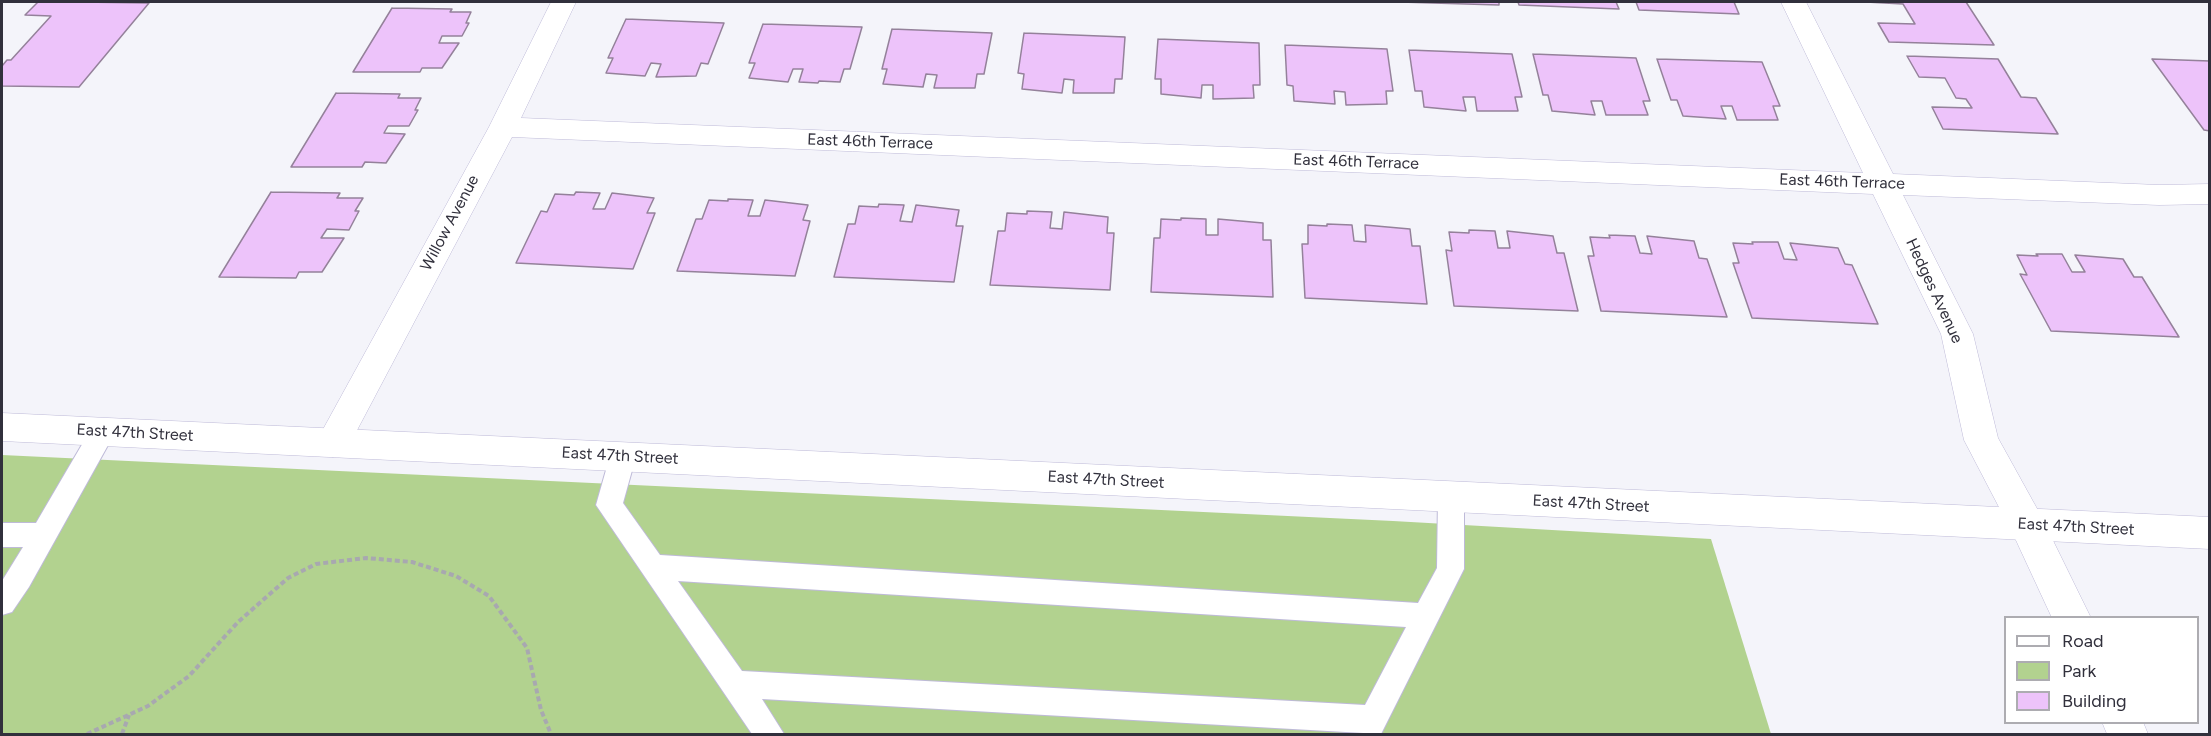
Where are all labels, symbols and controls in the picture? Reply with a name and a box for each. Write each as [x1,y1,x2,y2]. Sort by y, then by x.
street label: East 46th Terrace [807,130,933,154]
street label: East 46th Terrace [1293,150,1419,174]
street label: East 46th Terrace [1779,170,1905,194]
street label: Willow Avenue [417,172,483,274]
street label: Hedges Avenue [1901,235,1967,347]
street label: East 47th Street [76,420,194,446]
street label: East 47th Street [561,443,679,469]
street label: East 47th Street [1047,467,1165,493]
street label: East 47th Street [1532,491,1650,517]
street label: East 47th Street [2017,514,2135,540]
legend [2004,616,2199,724]
text: Road [2062,630,2103,652]
text: Park [2062,660,2096,682]
text: Building [2062,690,2127,712]

